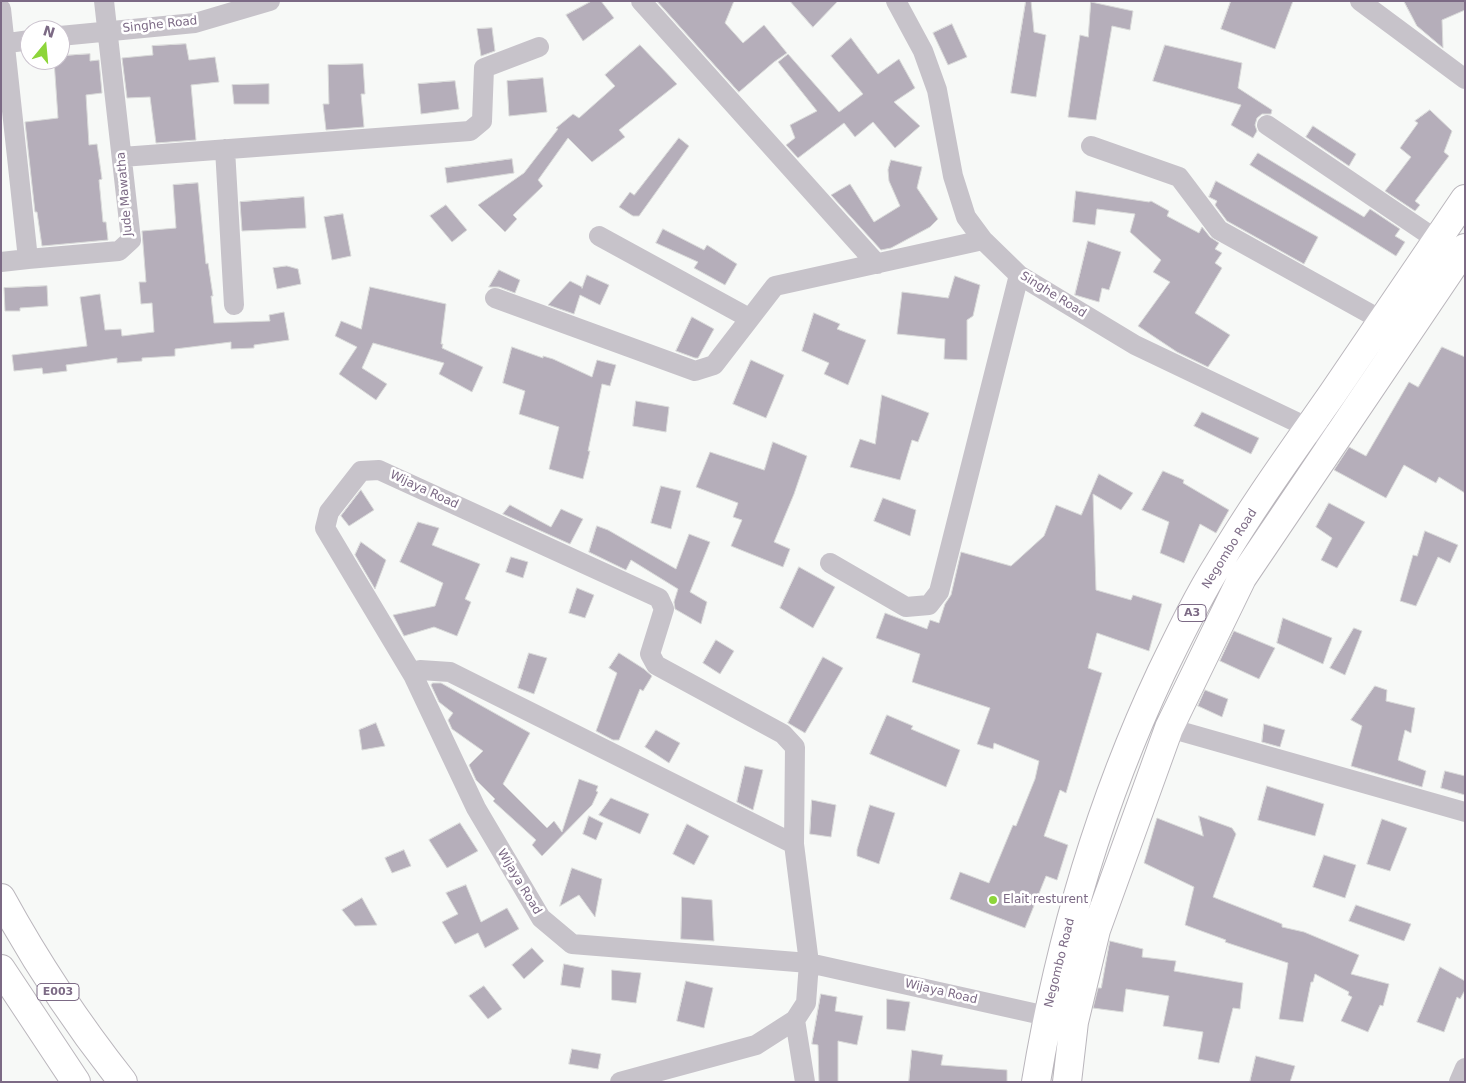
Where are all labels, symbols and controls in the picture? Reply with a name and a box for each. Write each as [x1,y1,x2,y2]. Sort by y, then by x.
street label: Singhe Road [122,14,198,36]
north arrow [20,20,70,70]
text: N [41,22,57,41]
street label: Jude Mawatha [114,151,136,237]
street label: Singhe Road [1017,269,1089,321]
street label: Wijaya Road [387,468,461,512]
street label: Negombo Road [1200,506,1260,592]
road number: A3 [1178,604,1206,622]
street label: Wijaya Road [494,847,544,917]
place label: Elait resturent [1003,893,1088,907]
marker: Elait resturent [987,894,999,906]
street label: Negombo Road [1042,917,1078,1009]
street label: Wijaya Road [903,977,979,1007]
road number: E003 [37,984,79,1000]

